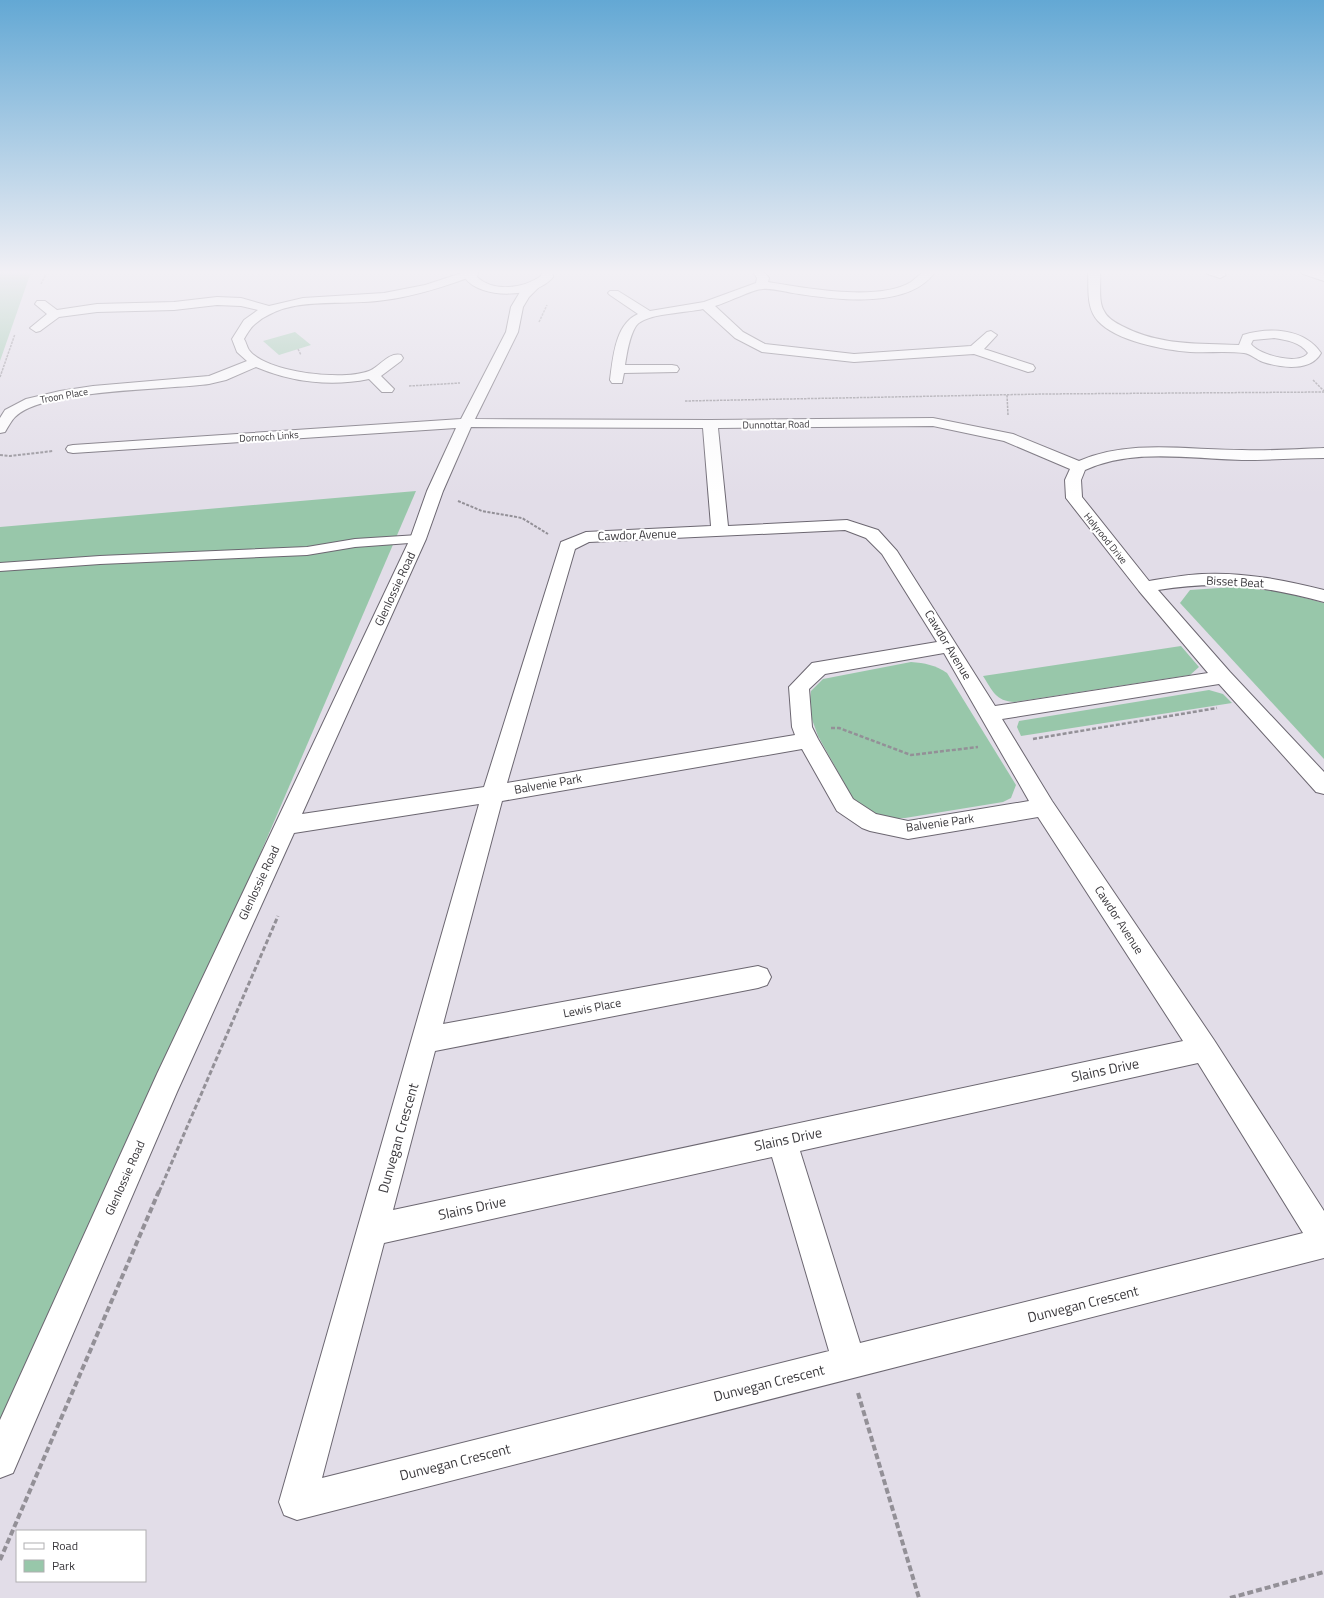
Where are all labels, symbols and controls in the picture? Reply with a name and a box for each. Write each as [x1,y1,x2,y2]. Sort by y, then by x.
street label: Troon Place [39,384,89,407]
street label: Dunnottar Road [742,416,810,433]
street label: Dornoch Links [239,427,300,446]
street label: Holyrood Drive [1080,509,1131,567]
street label: Cawdor Avenue [597,524,677,545]
street label: Glenlossie Road [369,548,420,629]
street label: Bisset Beat [1206,571,1265,593]
street label: Cawdor Avenue [920,606,977,683]
street label: Balvenie Park [512,768,584,799]
street label: Balvenie Park [905,808,975,837]
street label: Glenlossie Road [233,842,284,923]
street label: Cawdor Avenue [1090,882,1149,958]
street label: Lewis Place [561,993,623,1022]
street label: Slains Drive [1069,1052,1141,1087]
street label: Dunvegan Crescent [372,1080,423,1195]
street label: Slains Drive [752,1121,824,1156]
street label: Glenlossie Road [100,1137,150,1218]
street label: Slains Drive [436,1190,508,1225]
street label: Dunvegan Crescent [1025,1280,1141,1327]
street label: Dunvegan Crescent [711,1359,827,1406]
street label: Dunvegan Crescent [397,1438,513,1485]
legend [16,1530,146,1582]
text: Road [52,1536,78,1555]
text: Park [52,1556,75,1575]

